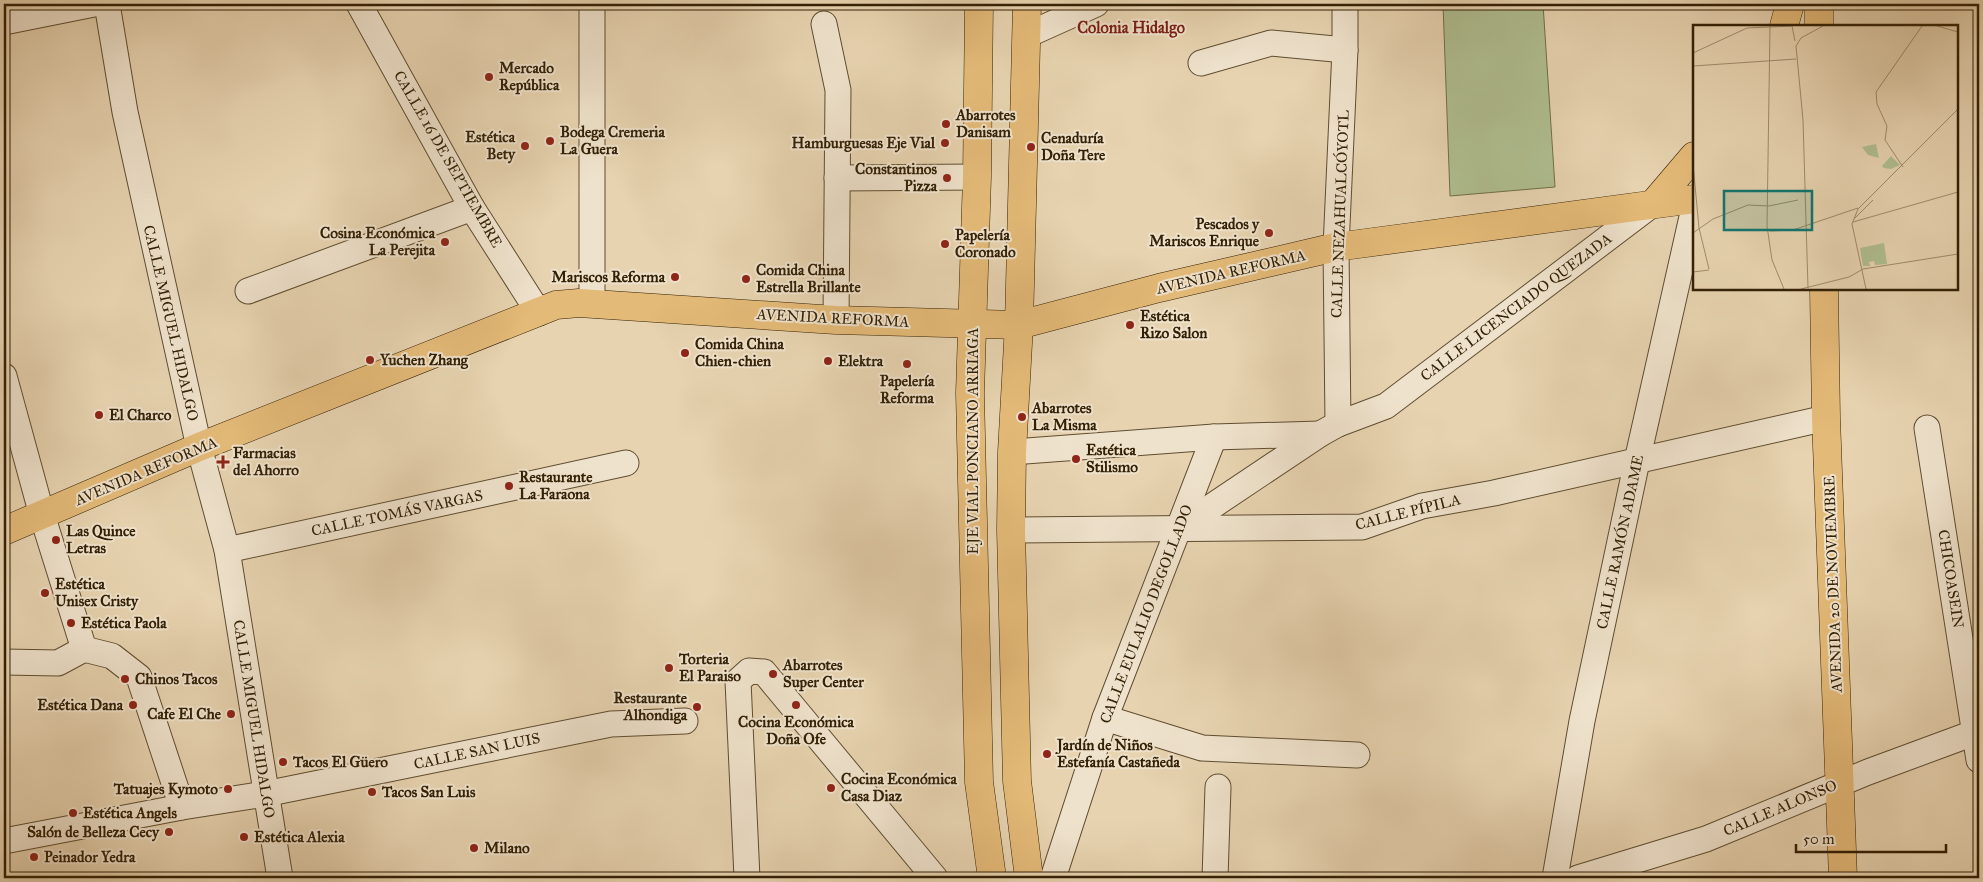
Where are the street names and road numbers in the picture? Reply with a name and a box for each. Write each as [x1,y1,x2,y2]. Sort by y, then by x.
street label: CALLE 16 DE SEPTIEMBRE [390,67,506,251]
street label: CALLE NEZAHUALCÓYOTL [1326,110,1353,318]
street label: CALLE MIGUEL HIDALGO [140,223,202,423]
street label: CALLE LICENCIADO QUEZADA [1417,229,1615,385]
street label: AVENIDA REFORMA [1154,246,1307,298]
street label: AVENIDA REFORMA [755,305,910,331]
street label: EJE VIAL PONCIANO ARRIAGA [964,328,983,554]
street label: AVENIDA REFORMA [71,433,220,510]
street label: CALLE RAMÓN ADAME [1592,453,1647,631]
street label: AVENIDA 20 DE NOVIEMBRE [1820,475,1846,694]
street label: CALLE TOMÁS VARGAS [309,485,484,540]
street label: CALLE PÍPILA [1353,489,1463,534]
street label: CALLE EULALIO DEGOLLADO [1096,502,1196,726]
street label: CHICOASEIN [1934,528,1968,630]
street label: CALLE MIGUEL HIDALGO [229,619,279,819]
street label: CALLE SAN LUIS [412,729,542,773]
street label: CALLE ALONSO [1721,776,1839,840]

